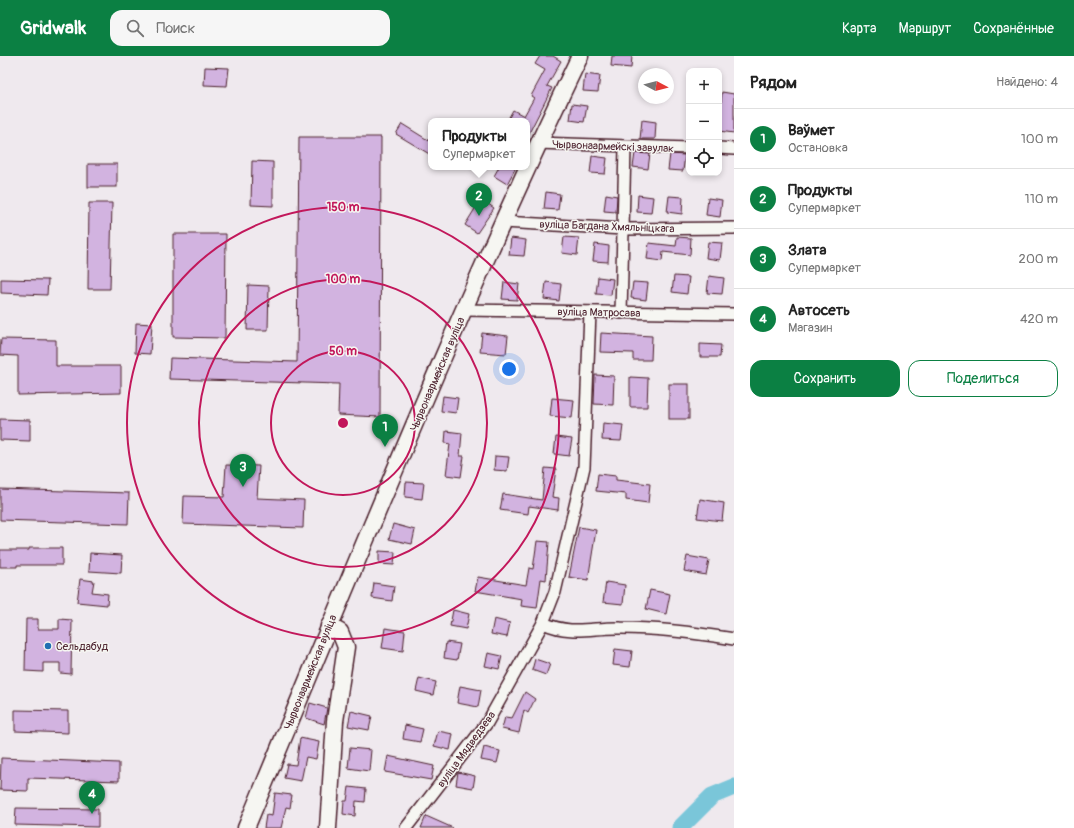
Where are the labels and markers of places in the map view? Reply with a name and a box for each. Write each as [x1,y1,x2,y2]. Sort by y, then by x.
pin: 2 [466,183,492,216]
pin: 1 [372,414,398,447]
centre of rings [336,416,350,430]
pin: 3 [230,454,256,487]
place label: Сельдабуд [56,640,108,653]
marker: Сельдабуд [43,641,53,651]
pin: 4 [79,781,105,814]

